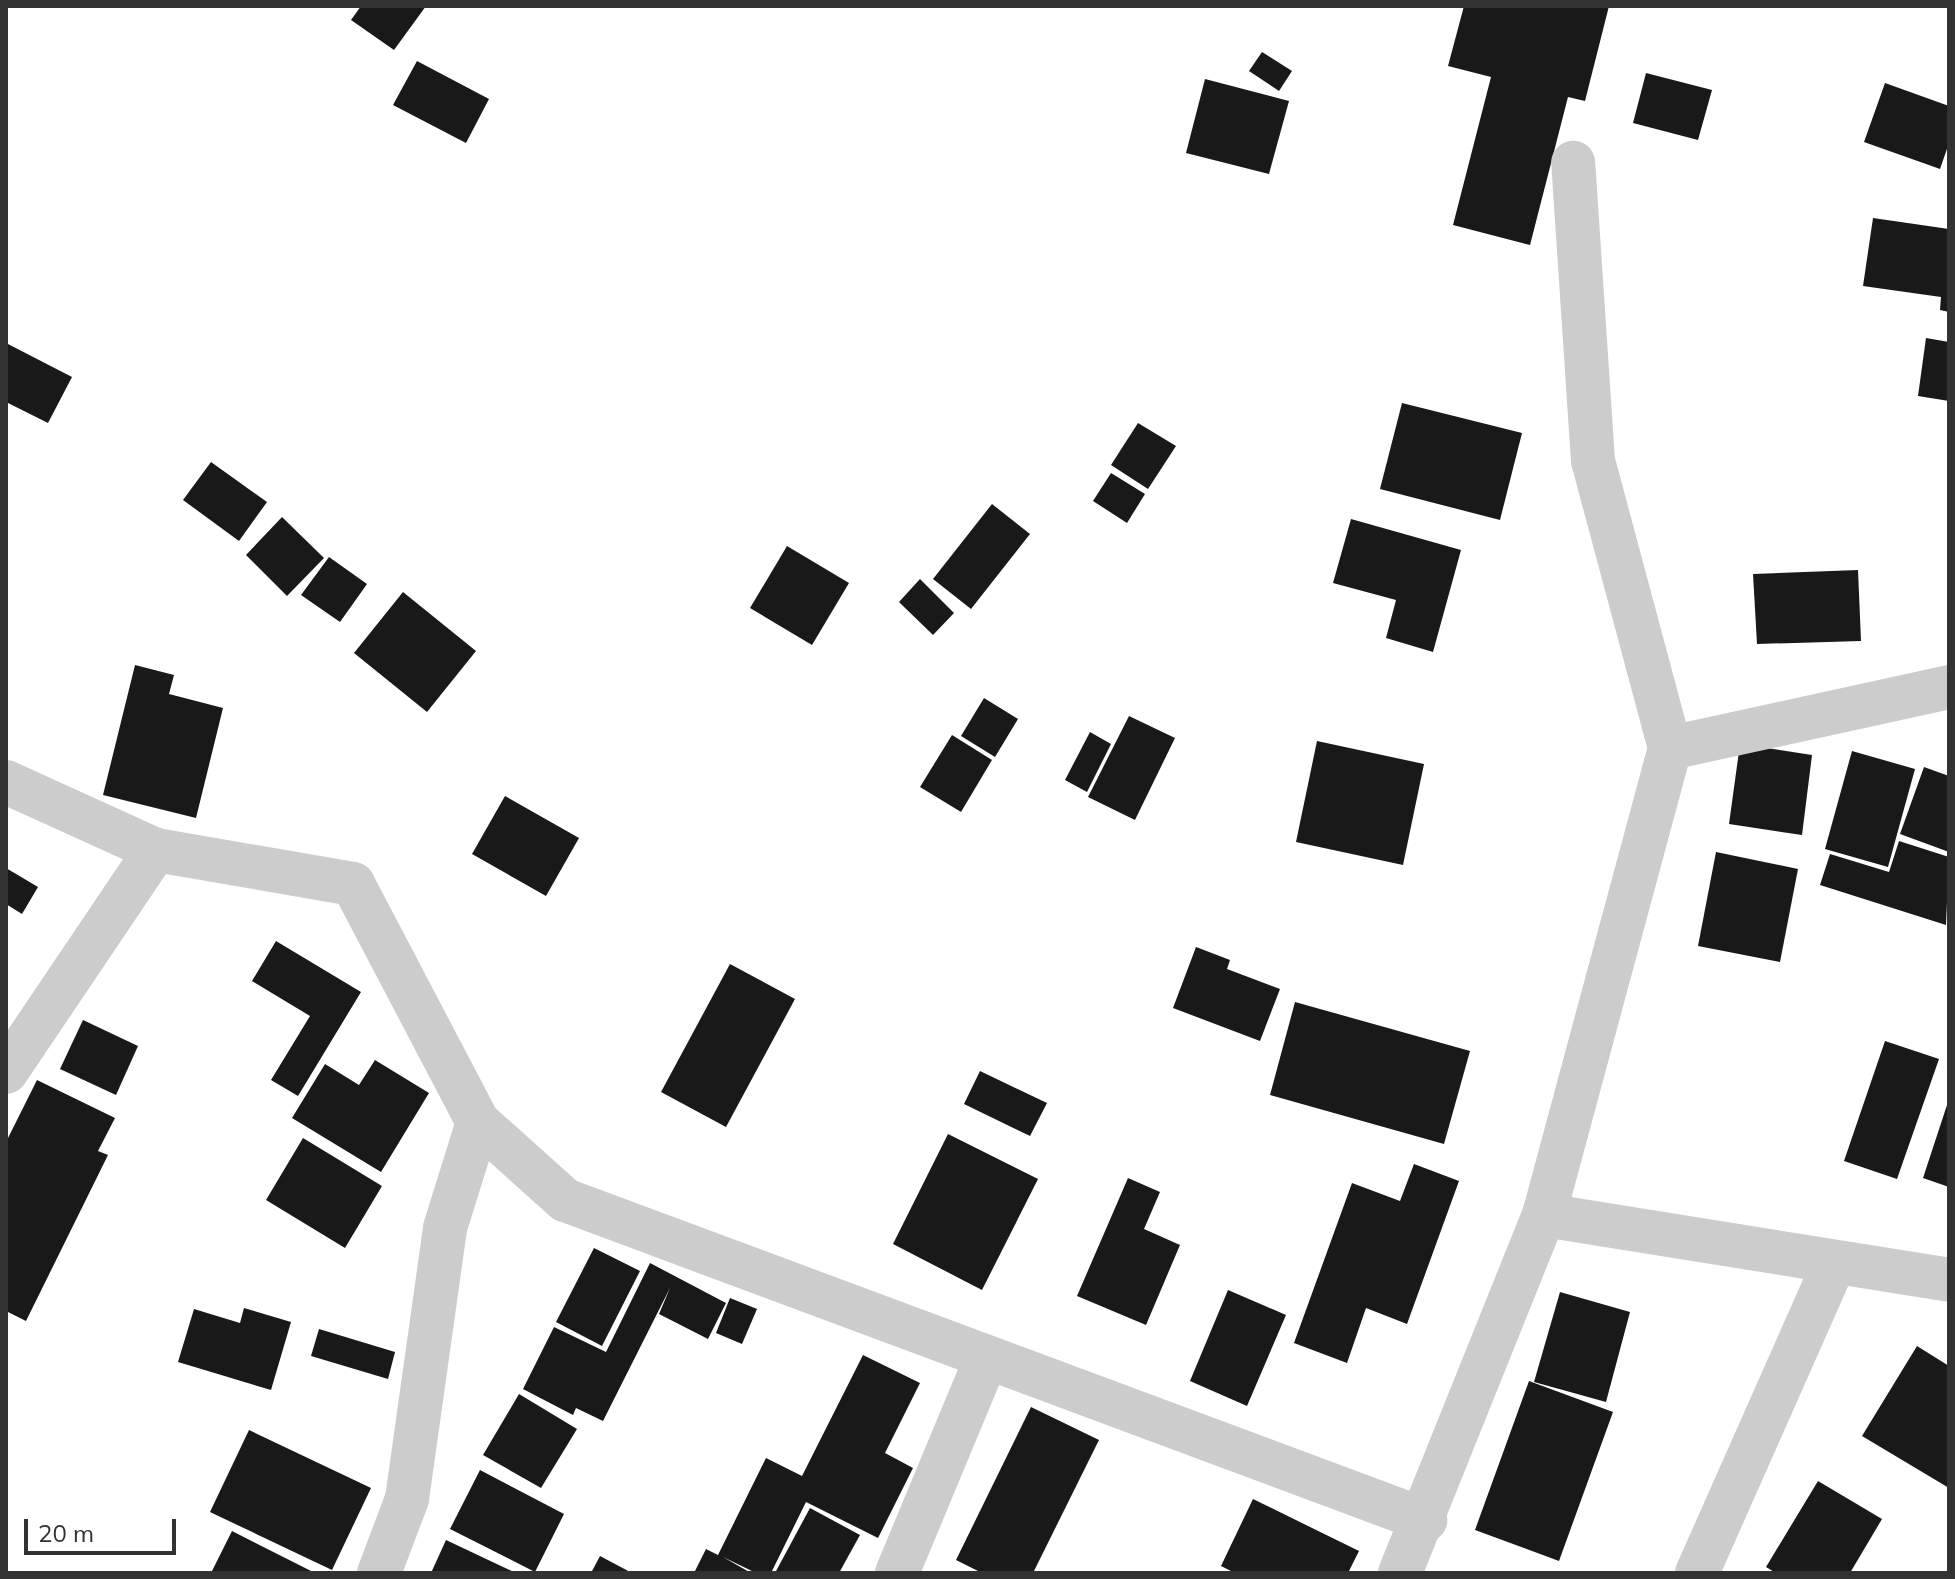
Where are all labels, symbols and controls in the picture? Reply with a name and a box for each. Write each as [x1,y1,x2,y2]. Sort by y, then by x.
scale bar [28,1503,180,1553]
text: 20 m [38,1518,94,1548]

